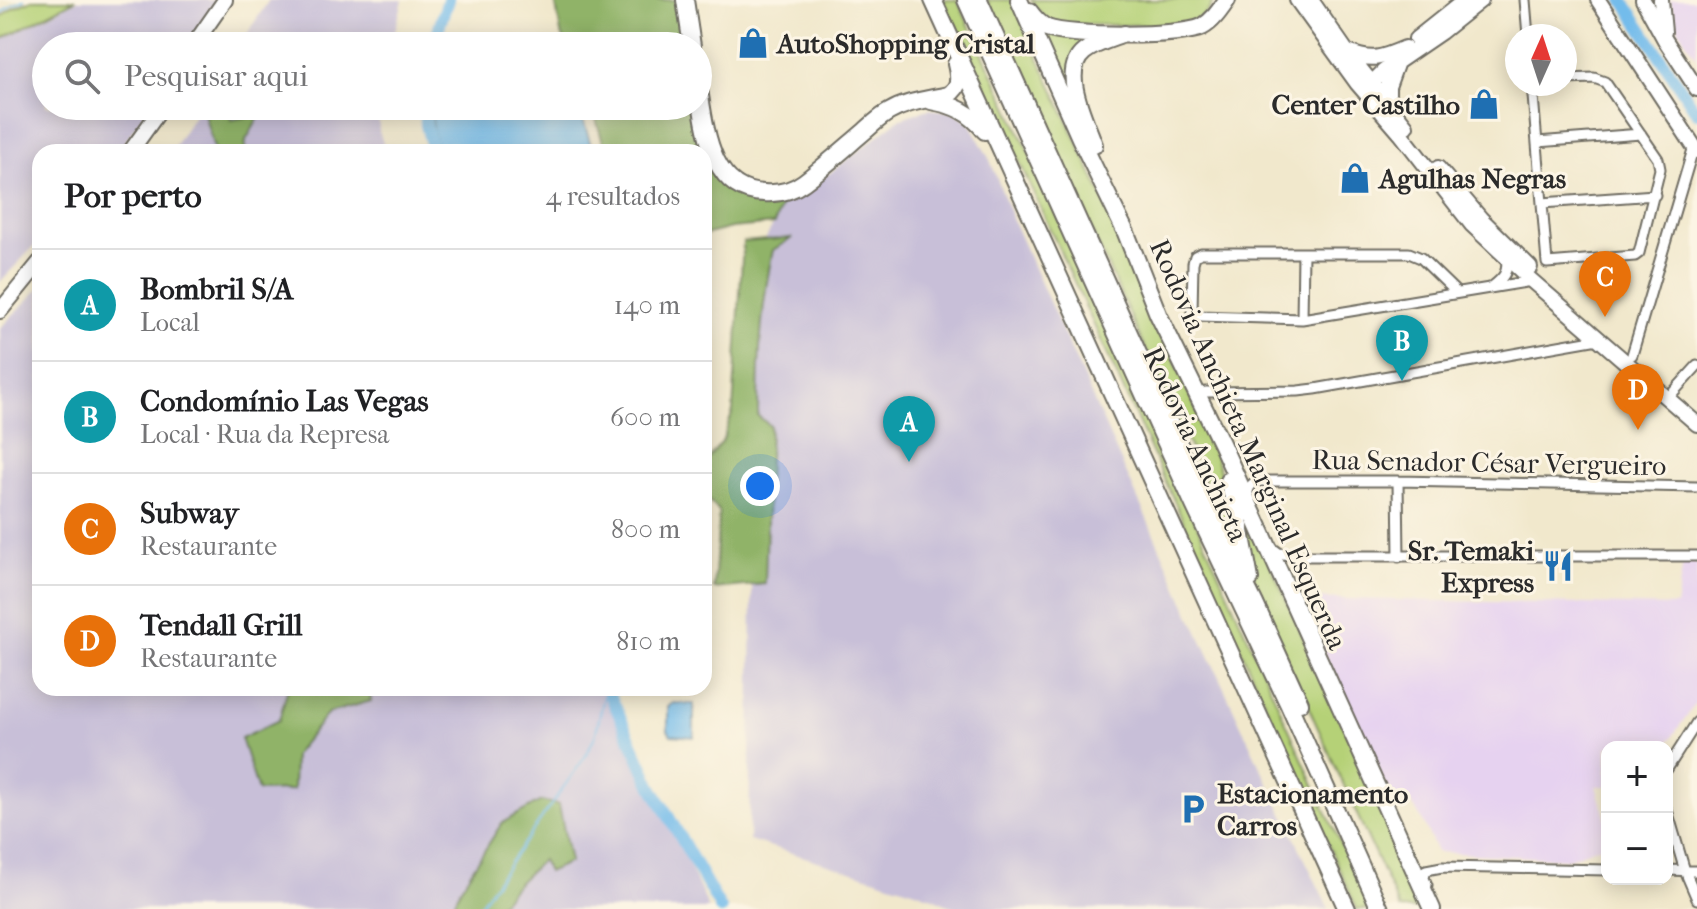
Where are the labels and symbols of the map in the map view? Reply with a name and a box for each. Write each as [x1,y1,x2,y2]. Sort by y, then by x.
north arrow [1505,24,1577,96]
shop icon: AutoShopping Cristal [736,26,770,60]
place label: AutoShopping Cristal [775,27,1035,60]
shop icon: Center Castilho [1467,87,1501,121]
place label: Center Castilho [1272,88,1460,121]
shop icon: Agulhas Negras [1338,161,1372,195]
place label: Agulhas Negras [1377,162,1566,195]
street label: Rodovia Anchieta Marginal Esquerda [1143,234,1355,655]
pin: C [1579,251,1631,317]
pin: B [1376,315,1428,381]
street label: Rodovia Anchieta [1136,341,1256,548]
pin: D [1612,364,1664,430]
pin: A [883,396,935,462]
street label: Rua Senador César Vergueiro [1311,443,1667,482]
your location [740,466,780,506]
place label: Sr. Temaki Express [1408,534,1535,599]
restaurant icon: Sr. Temaki Express [1541,549,1575,583]
place label: Estacionamento Carros [1217,777,1408,842]
parking icon: Estacionamento Carros [1176,792,1210,826]

